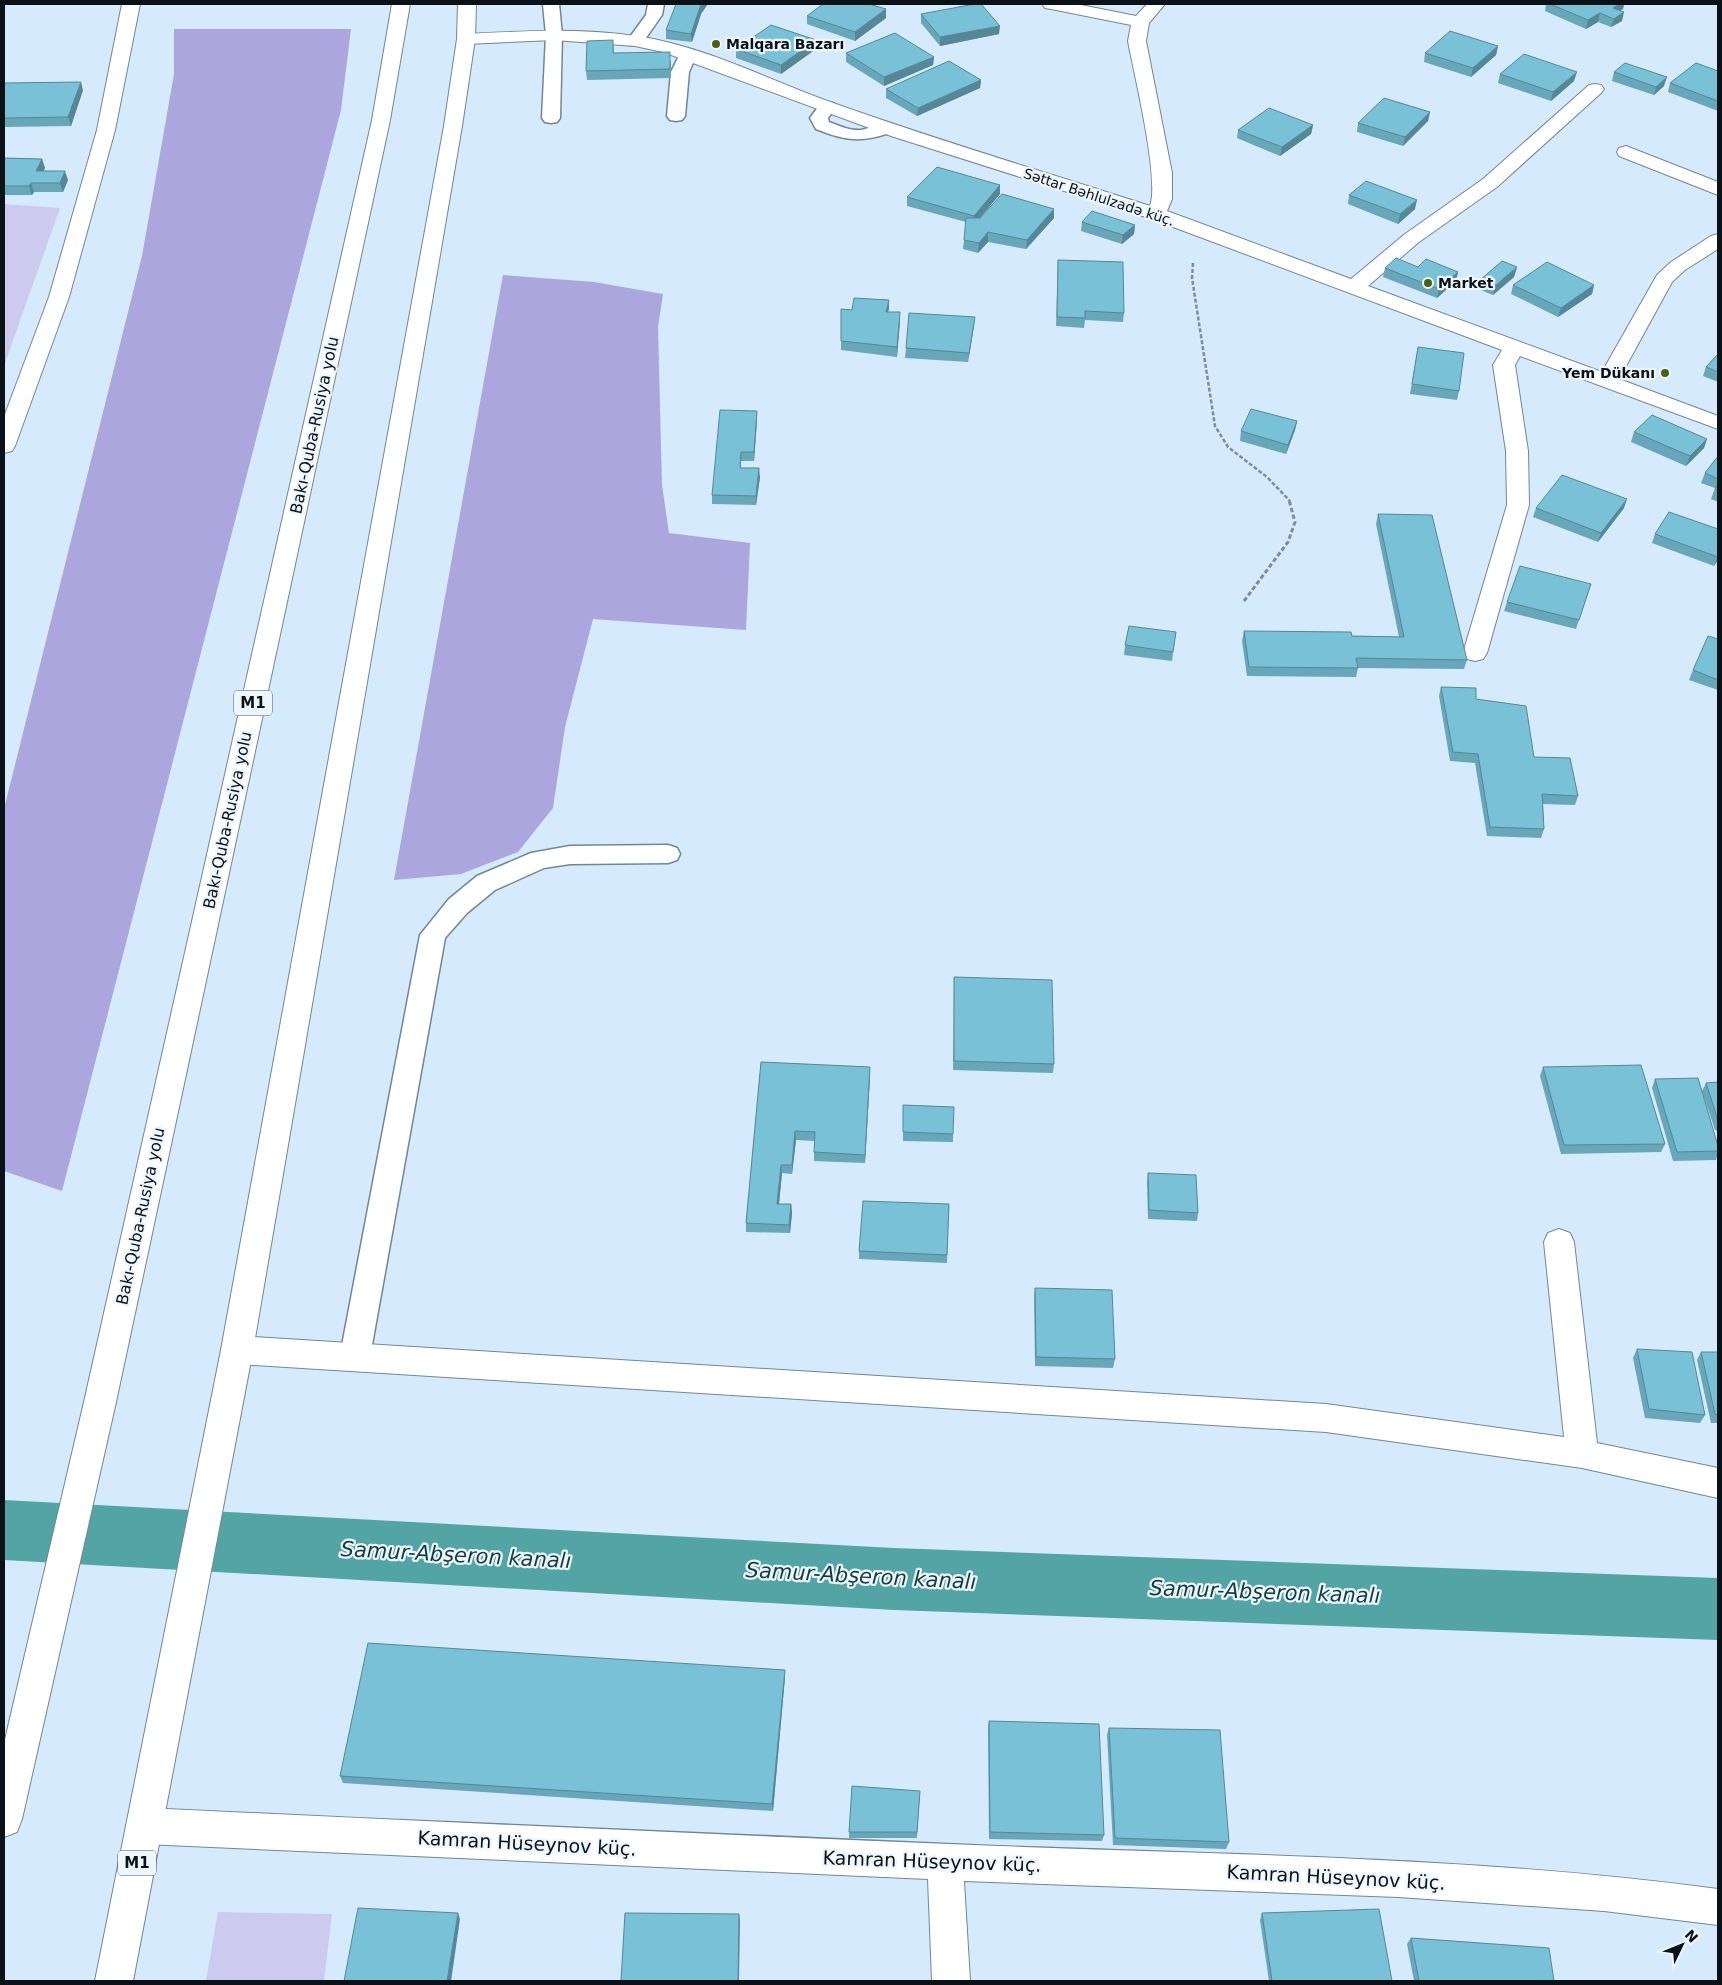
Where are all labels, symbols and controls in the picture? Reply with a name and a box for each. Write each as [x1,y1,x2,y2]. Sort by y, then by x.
place label: Malqara Bazarı [726,36,844,52]
marker: Malqara Bazarı [710,38,722,50]
street label: Səttar Bəhlulzadə küç. [1022,165,1176,229]
place label: Market [1438,275,1494,291]
marker: Market [1422,277,1434,289]
street label: Bakı-Quba-Rusiya yolu [286,335,343,516]
place label: Yem Dükanı [1561,365,1655,381]
marker: Yem Dükanı [1659,367,1671,379]
road number: M1 [234,690,272,716]
street label: Bakı-Quba-Rusiya yolu [199,730,256,911]
street label: Bakı-Quba-Rusiya yolu [112,1126,169,1307]
water label: Samur-Abşeron kanalı [340,1537,572,1573]
water label: Samur-Abşeron kanalı [745,1558,977,1594]
water label: Samur-Abşeron kanalı [1149,1576,1381,1608]
street label: Kamran Hüseynov küç. [417,1826,637,1860]
street label: Kamran Hüseynov küç. [822,1846,1042,1876]
road number: M1 [118,1850,156,1876]
street label: Kamran Hüseynov küç. [1226,1860,1446,1894]
north arrow [1657,1920,1707,1970]
text: N [1682,1926,1701,1946]

